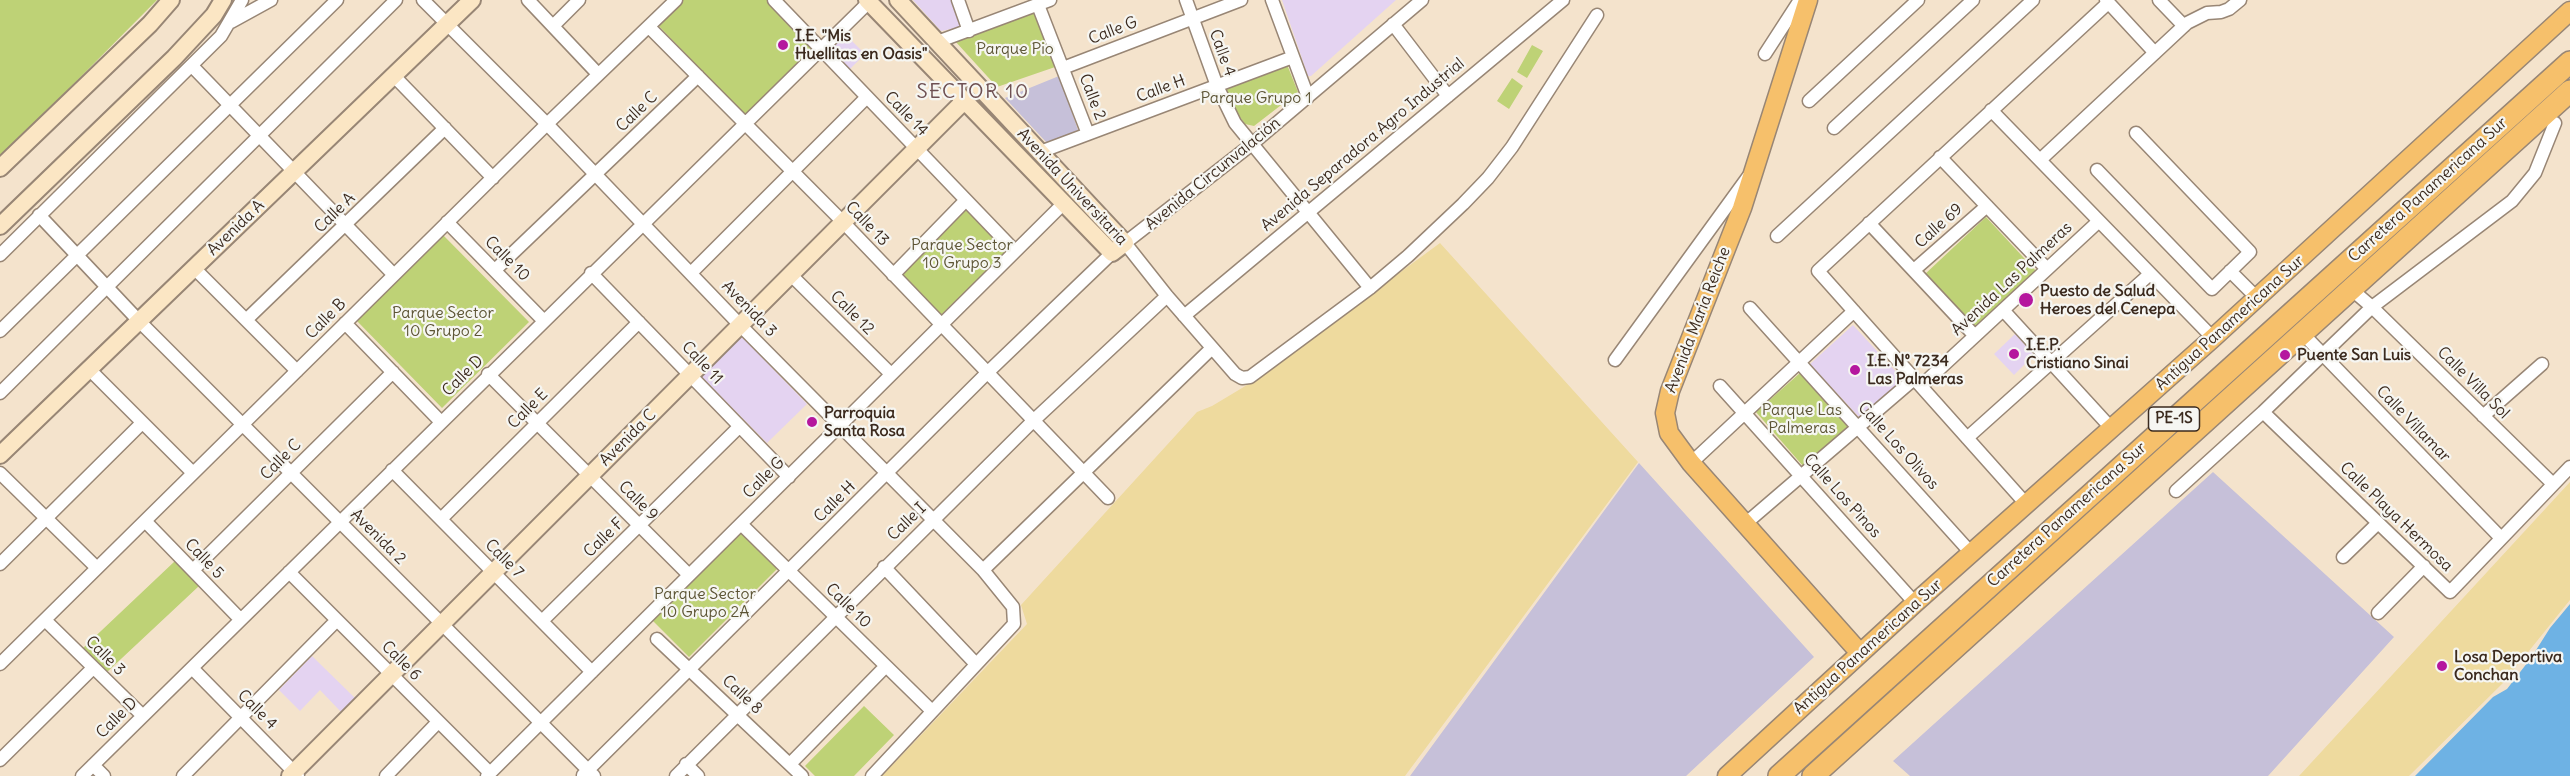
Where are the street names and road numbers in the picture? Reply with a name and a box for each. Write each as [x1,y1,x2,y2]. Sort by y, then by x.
street label: Calle G [1086,13,1140,49]
street label: Calle 4 [1205,27,1239,79]
street label: Avenida Separadora Agro Industrial [1257,54,1469,236]
street label: Calle 2 [1074,71,1110,123]
street label: Calle H [1134,71,1188,107]
street label: Calle C [612,88,662,136]
street label: Calle 14 [880,88,932,140]
street label: Carretera Panamericana Sur [2344,113,2512,267]
street label: Avenida Circunvalación [1142,114,1284,234]
street label: Avenida Universitaria [1013,125,1131,249]
street label: Calle A [311,189,359,237]
street label: Avenida A [203,196,269,260]
street label: Calle 13 [841,198,893,250]
street label: Calle 69 [1911,200,1967,252]
street label: Avenida Las Palmeras [1948,218,2076,340]
street label: Calle 10 [480,232,534,286]
street label: Avenida María Reiche [1661,244,1735,396]
street label: Antigua Panamericana Sur [2152,251,2308,395]
street label: Avenida 3 [717,277,781,341]
street label: Calle 12 [826,287,878,339]
street label: Calle B [302,295,350,343]
street label: Calle 11 [677,337,727,389]
street label: Calle Villa Sol [2433,343,2513,423]
street label: Calle D [438,351,488,401]
street label: Calle Villamar [2372,382,2454,466]
street label: Calle E [504,385,552,433]
street label: Calle Los Olivos [1854,398,1942,494]
street label: Avenida C [596,406,660,470]
road number: PE-1S [2148,407,2200,431]
street label: Calle C [257,436,305,484]
street label: Carretera Panamericana Sur [1983,438,2151,592]
street label: Calle Los Pinos [1799,450,1885,542]
street label: Calle G [739,453,789,503]
street label: Calle Playa Hermosa [2336,458,2456,576]
street label: Calle 9 [614,477,662,525]
street label: Calle H [810,477,860,527]
street label: Calle I [884,499,930,545]
street label: Avenida 2 [346,505,410,569]
street label: Calle F [580,514,628,562]
street label: Calle 5 [180,535,228,583]
street label: Calle 7 [481,536,527,582]
street label: Antigua Panamericana Sur [1790,575,1946,719]
street label: Calle 10 [821,580,875,632]
street label: Calle 3 [81,632,129,680]
street label: Calle 6 [377,637,425,685]
street label: Calle 8 [718,671,766,719]
street label: Calle 4 [233,686,281,734]
street label: Calle D [92,693,142,743]

